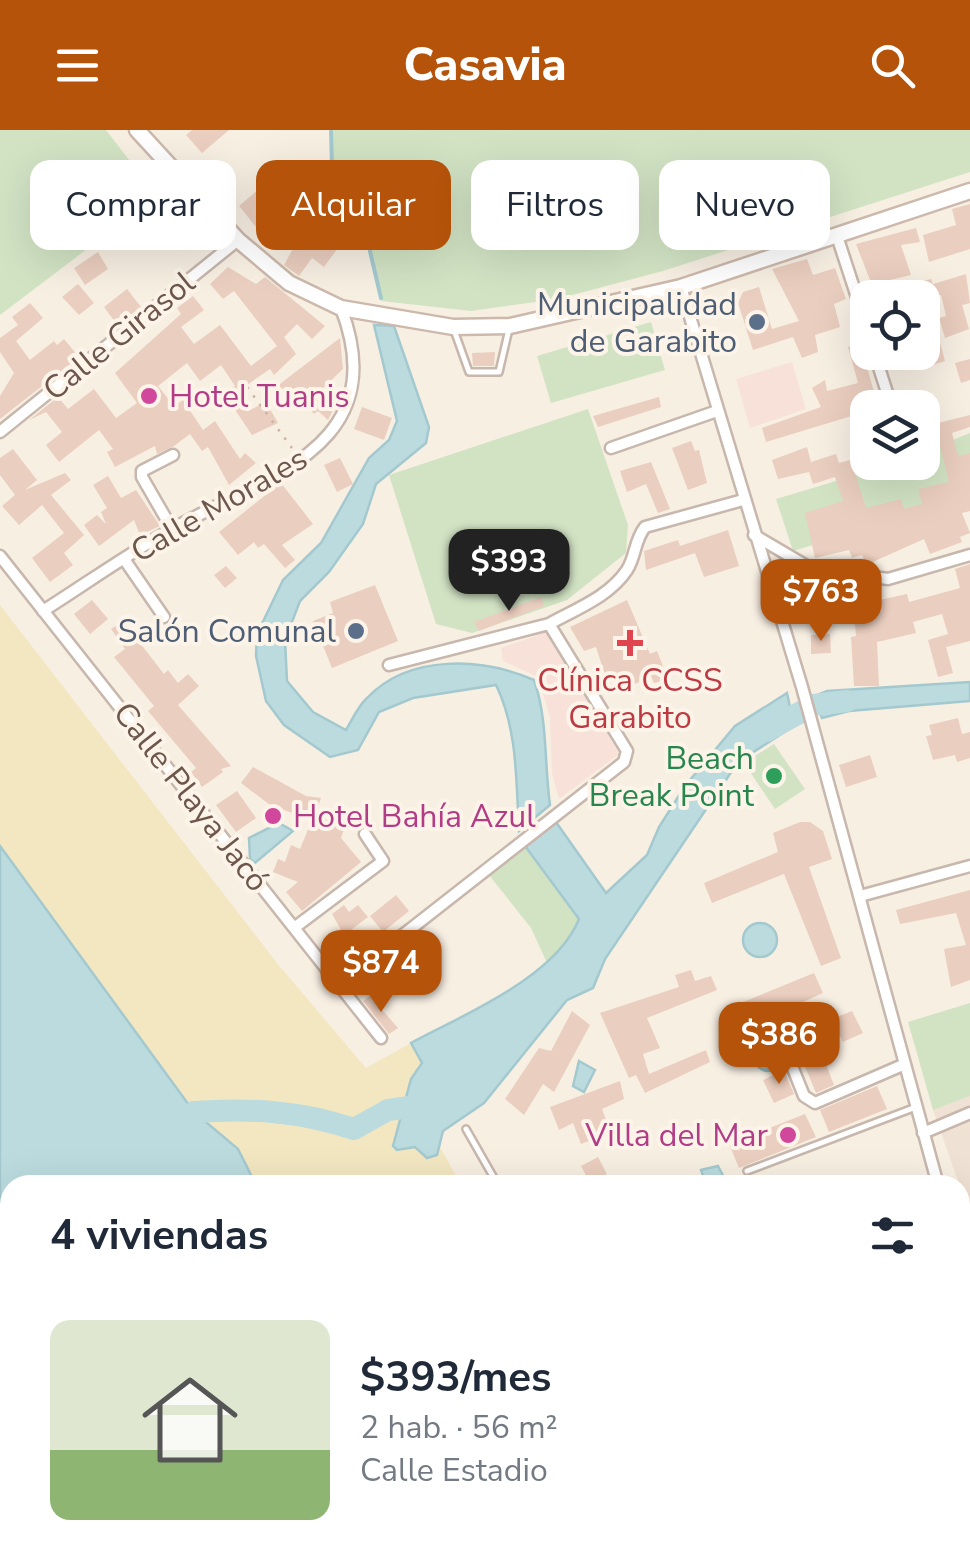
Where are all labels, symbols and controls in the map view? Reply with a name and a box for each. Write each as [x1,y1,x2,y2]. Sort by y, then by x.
text: Casavia [403,35,567,96]
icon: menu [50,38,105,93]
icon: search [865,38,920,93]
chip: Comprar [30,160,236,250]
chip: Alquilar [256,160,451,250]
chip: Filtros [471,160,639,250]
chip: Nuevo [659,160,830,250]
street label: Calle Girasol [34,261,204,410]
map controls [850,280,940,480]
button: locate [850,280,940,370]
place label: Municipalidad de Garabito [537,283,737,363]
marker: Municipalidad de Garabito [746,311,768,333]
place label: Hotel Tuanis [169,375,350,418]
marker: Hotel Tuanis [138,385,160,407]
button: layers [850,390,940,480]
street label: Calle Morales [123,437,315,573]
pin: $393 [450,529,568,614]
text: $393 [471,540,547,583]
pin: $763 [762,559,880,644]
text: $763 [783,570,859,613]
place label: Salón Comunal [118,610,337,653]
marker: Salón Comunal [345,620,367,642]
marker: Clínica CCSS Garabito [617,630,643,656]
place label: Clínica CCSS Garabito [537,659,723,739]
street label: Calle Playa Jacó [103,693,279,901]
place label: Beach Break Point [589,737,755,817]
marker: Beach Break Point [763,765,785,787]
place label: Hotel Bahía Azul [293,795,536,838]
marker: Hotel Bahía Azul [262,805,284,827]
pin: $874 [322,930,440,1015]
text: $874 [343,941,419,984]
pin: $386 [720,1002,838,1087]
text: $386 [741,1013,817,1056]
place label: Villa del Mar [584,1114,769,1157]
marker: Villa del Mar [777,1124,799,1146]
text: 4 viviendas [50,1207,268,1264]
icon: filters [865,1208,920,1263]
text: $393/mes [360,1349,552,1406]
icon: home [130,1360,250,1480]
text: 2 hab. · 56 m² [360,1406,558,1449]
text: Calle Estadio [360,1449,548,1492]

